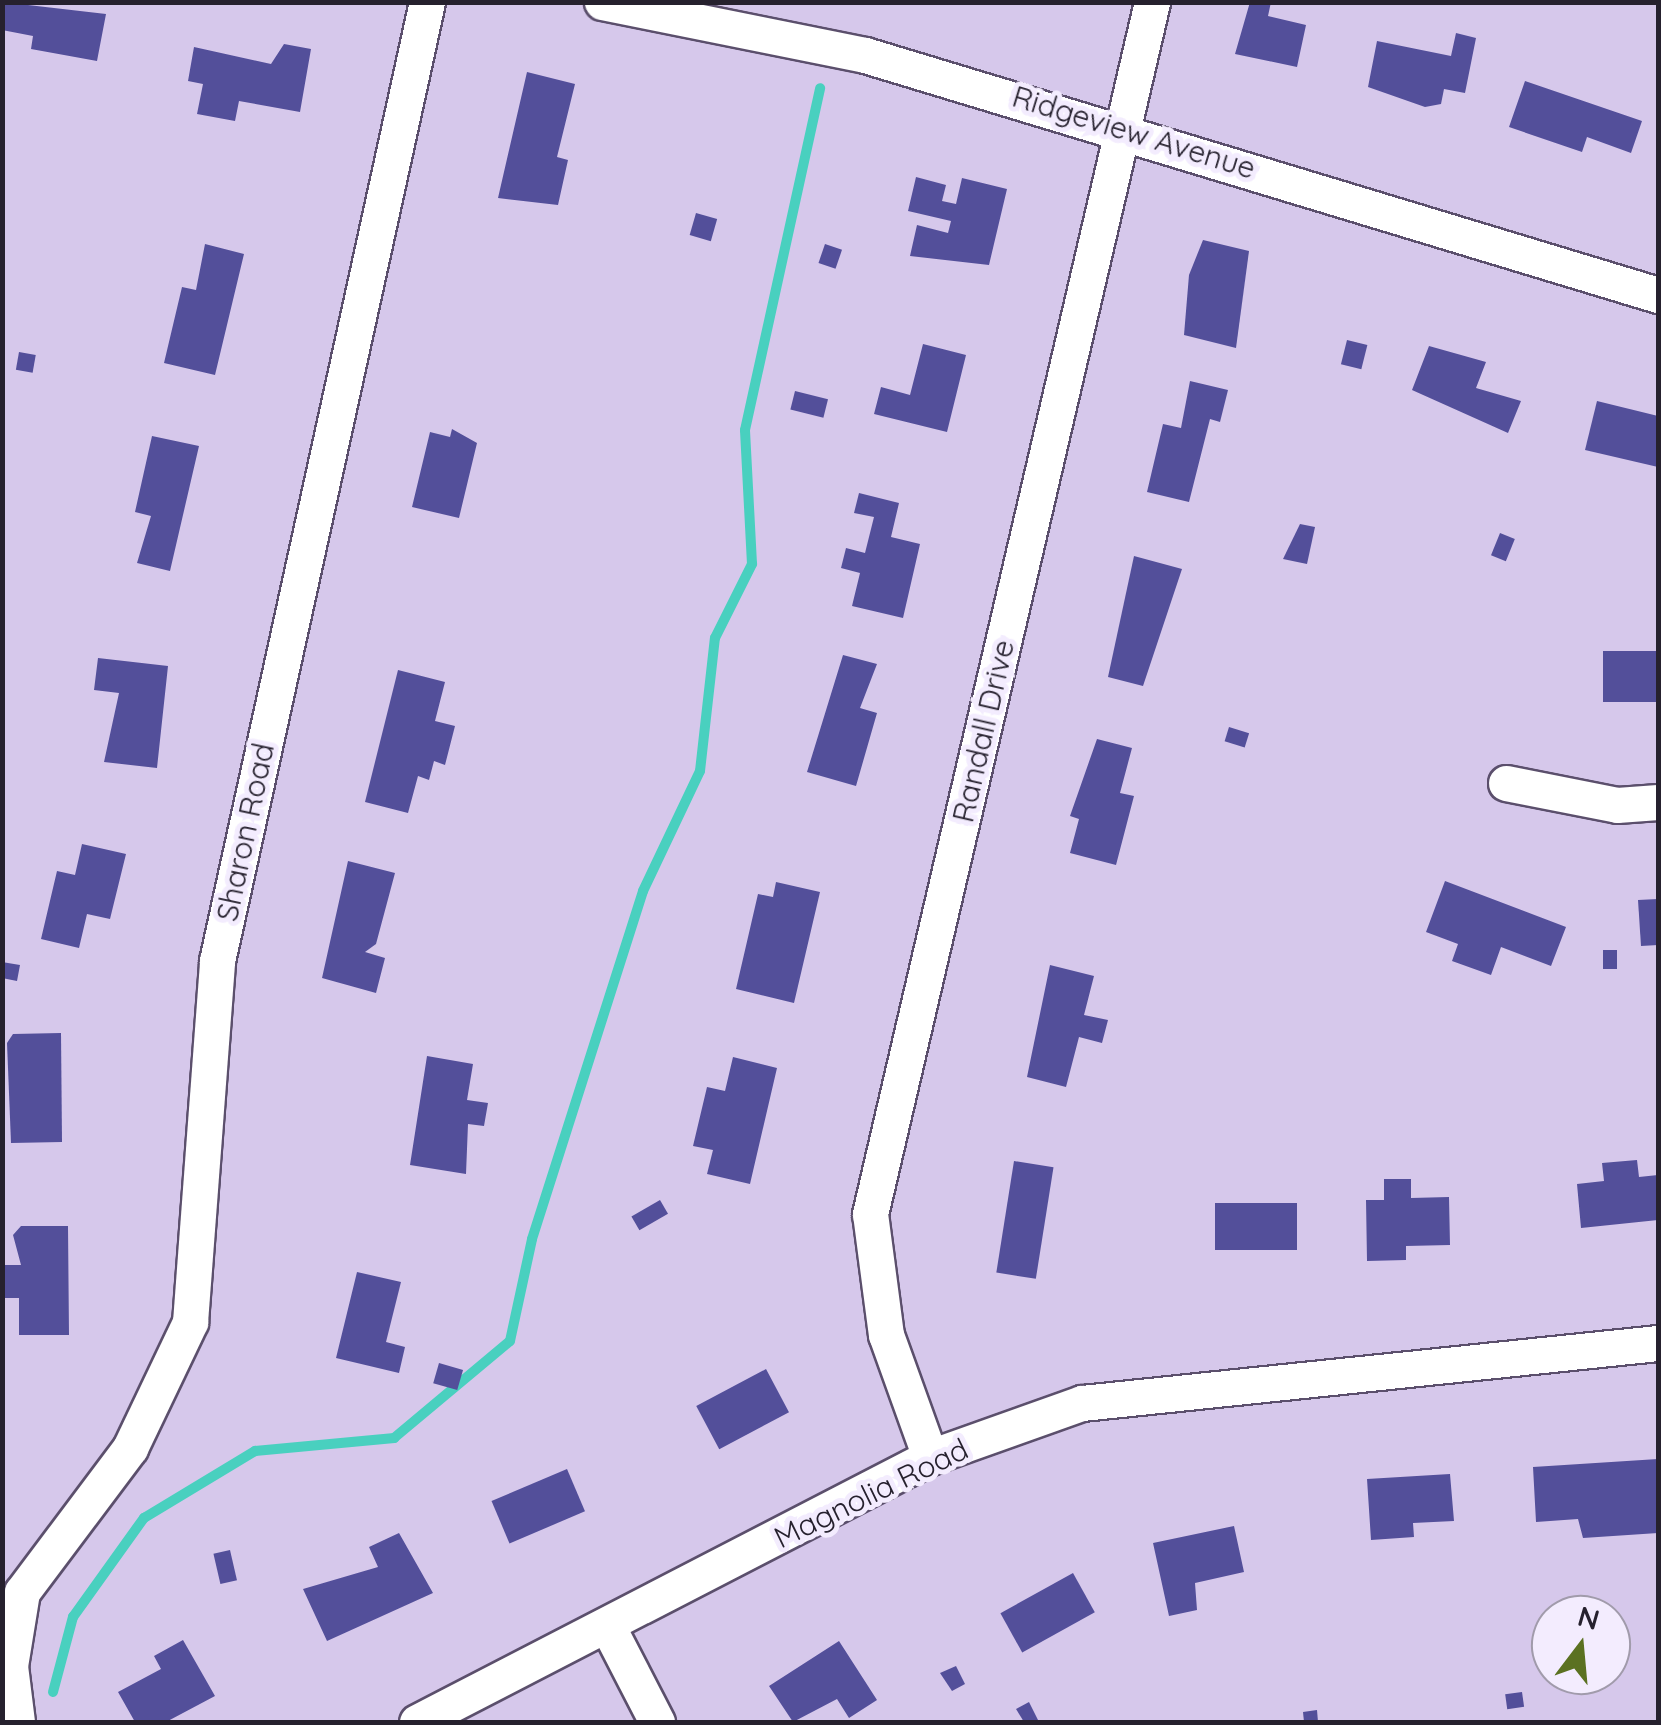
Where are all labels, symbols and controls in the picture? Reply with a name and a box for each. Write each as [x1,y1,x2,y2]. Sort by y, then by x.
street label: Ridgeview Avenue [1008,78,1260,186]
street label: Randall Drive [945,636,1021,826]
street label: Sharon Road [209,740,281,924]
street label: Magnolia Road [768,1431,974,1555]
north arrow [1531,1595,1631,1695]
text: N [1574,1598,1604,1637]

